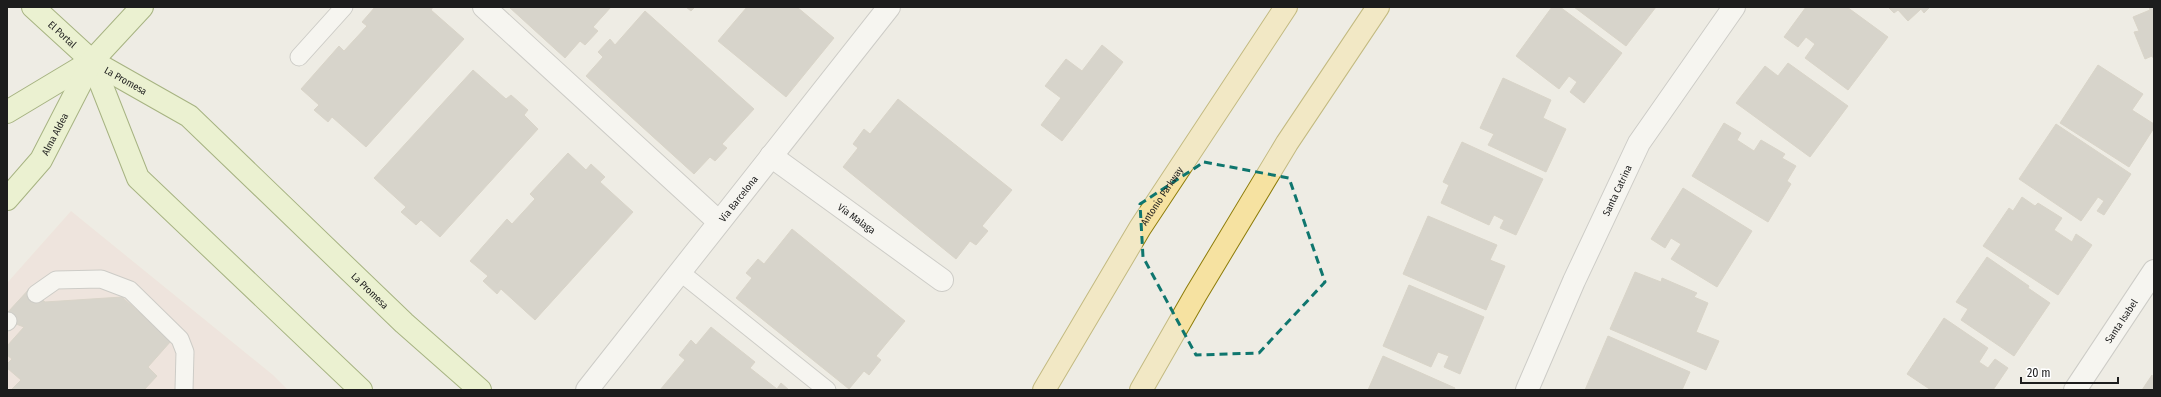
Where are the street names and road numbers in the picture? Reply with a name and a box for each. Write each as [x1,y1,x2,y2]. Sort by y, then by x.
street label: El Portal [45,19,79,51]
street label: La Promesa [102,64,149,98]
street label: Alma Aldea [39,111,71,158]
street label: Santa Catrina [1600,163,1635,218]
street label: Antonio Parkway [1138,164,1186,228]
street label: Via Barcelona [717,173,761,225]
street label: Via Malaga [835,201,877,237]
street label: La Promesa [348,271,391,312]
street label: Santa Isabel [2103,297,2141,346]

